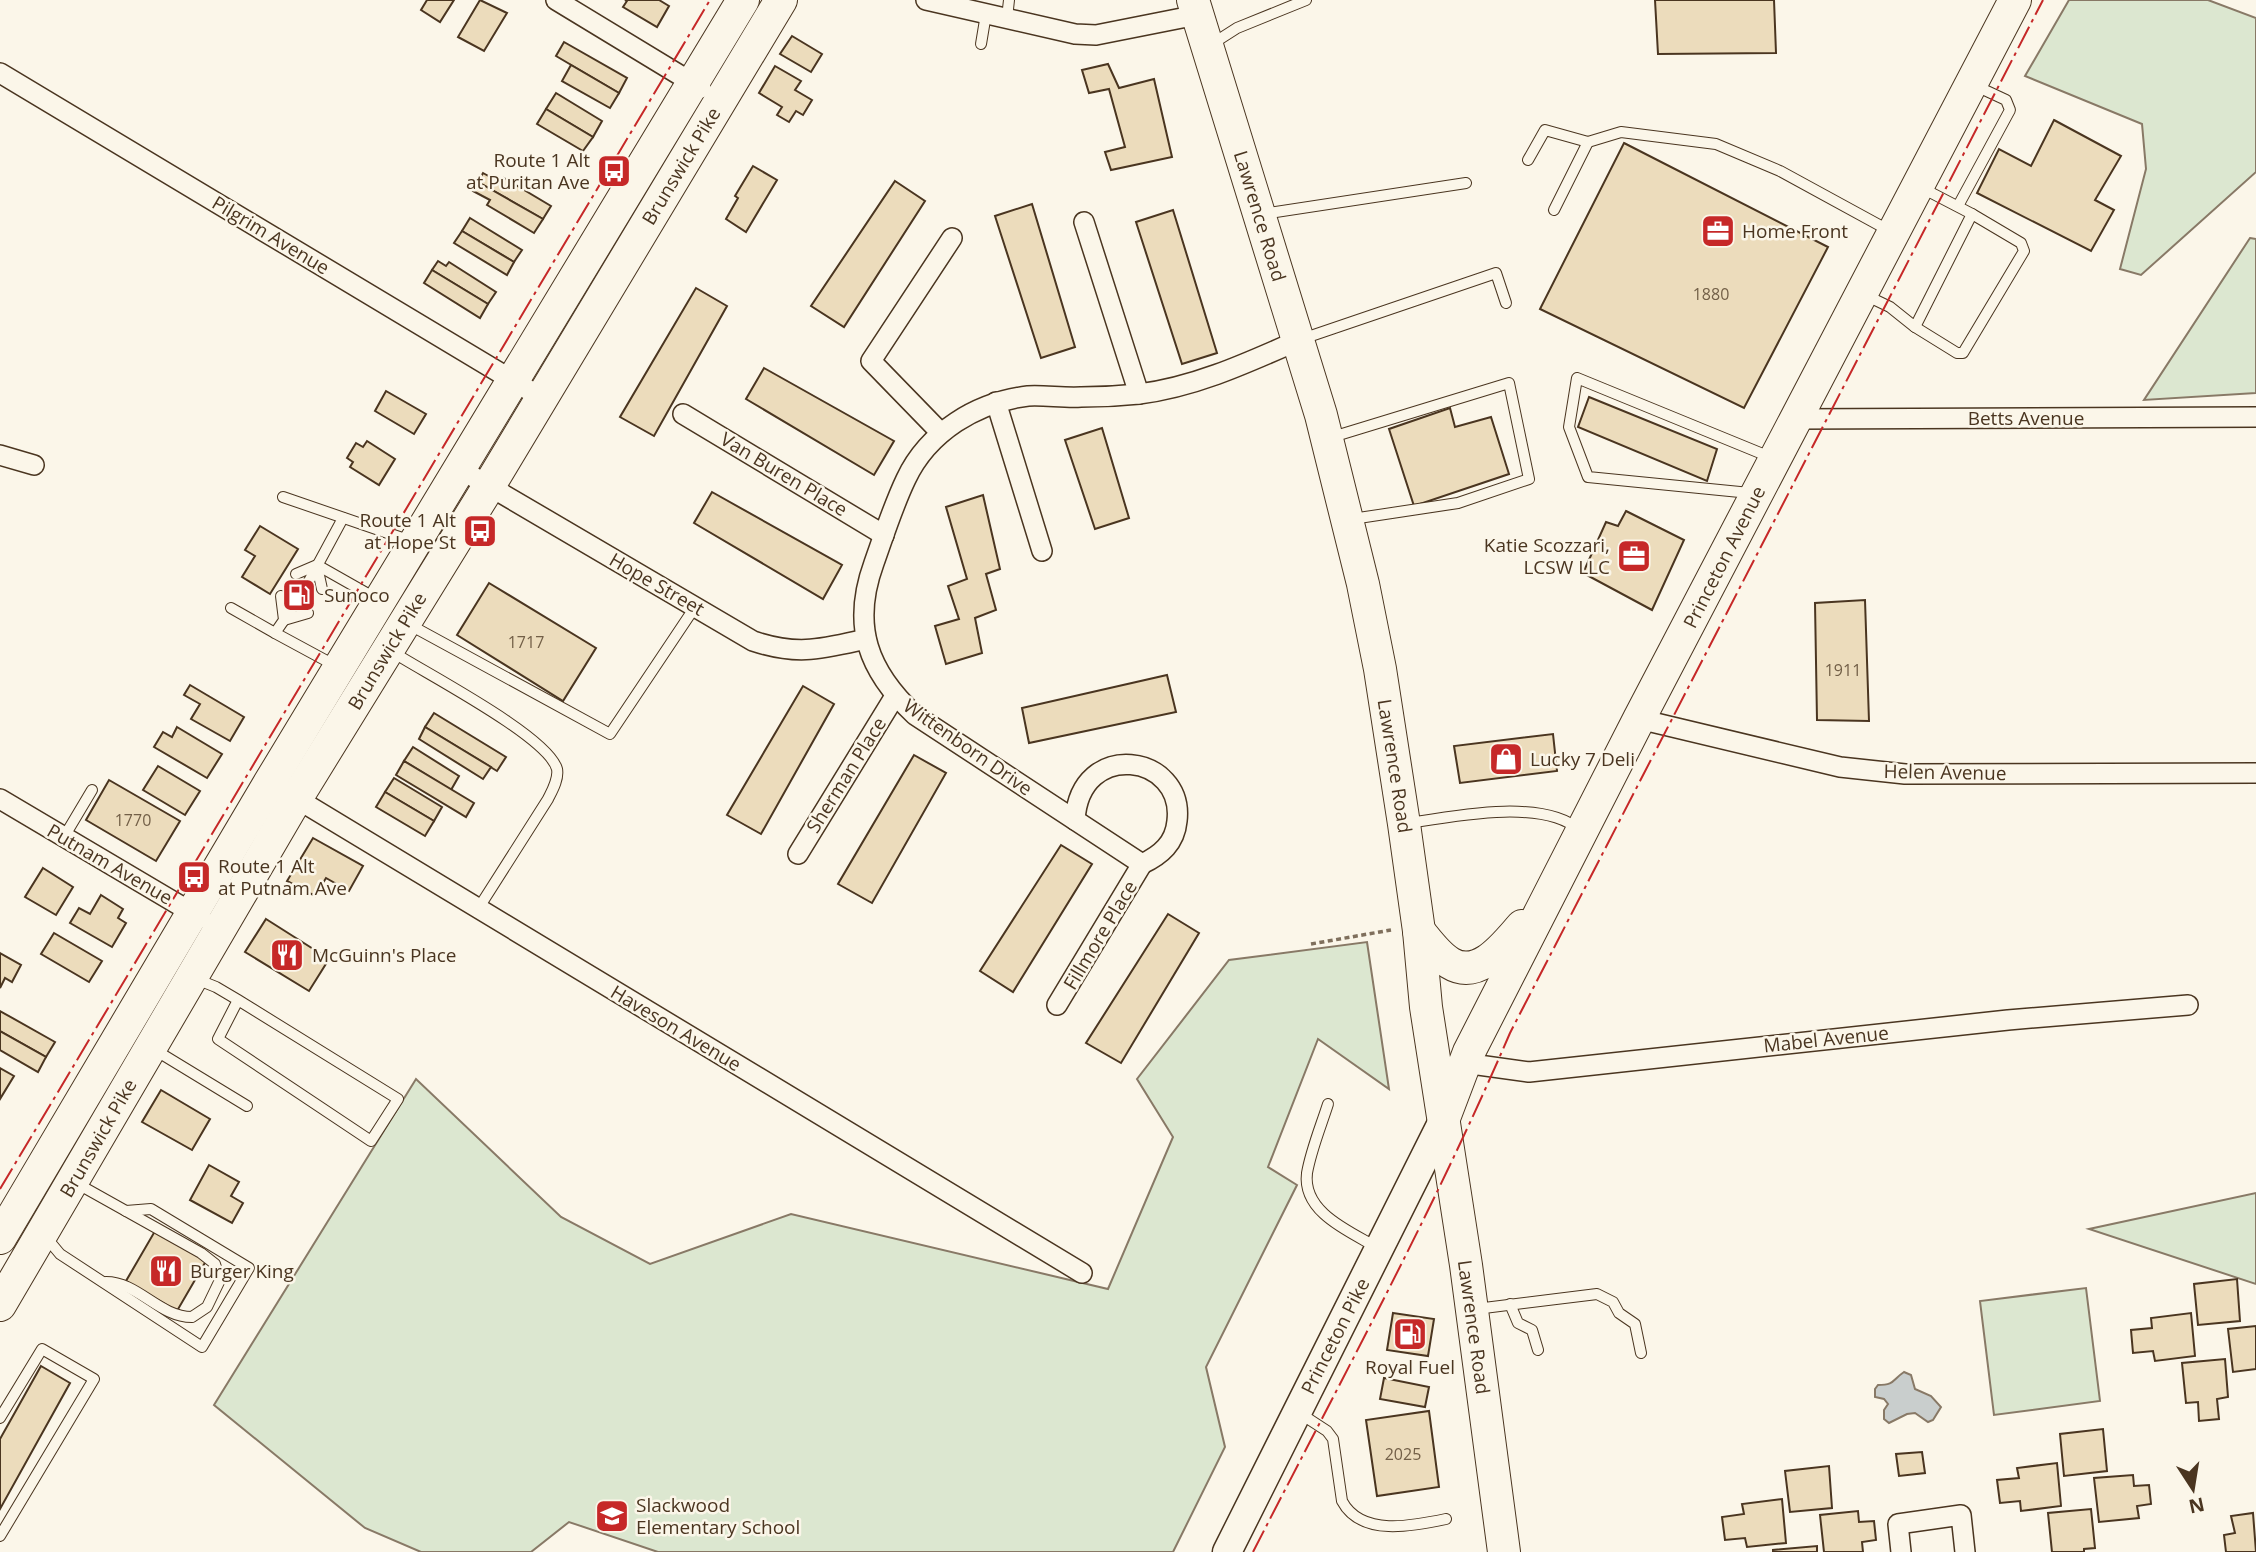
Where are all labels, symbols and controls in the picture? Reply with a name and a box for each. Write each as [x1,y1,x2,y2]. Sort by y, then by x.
street label: Brunswick Pike [636,102,726,230]
place label: Route 1 Alt at Puritan Ave [466,147,590,195]
street label: Lawrence Road [1228,147,1292,285]
bus stop icon: Route 1 Alt at Puritan Ave [595,152,633,190]
street label: Pilgrim Avenue [207,190,335,280]
office icon: Home Front [1699,212,1737,250]
place label: Home Front [1742,218,1848,244]
house number: 1880 [1693,283,1729,305]
street label: Betts Avenue [1968,405,2084,431]
street label: Van Buren Place [716,426,852,522]
street label: Princeton Avenue [1677,481,1771,633]
place label: Route 1 Alt at Hope St [359,507,456,555]
bus stop icon: Route 1 Alt at Hope St [461,512,499,550]
place label: Katie Scozzari, LCSW LLC [1484,532,1610,580]
office icon: Katie Scozzari, LCSW LLC [1615,537,1653,575]
street label: Hope Street [605,546,709,622]
fuel station icon: Sunoco [280,576,318,614]
place label: Sunoco [324,582,390,608]
street label: Brunswick Pike [342,587,432,715]
house number: 1717 [508,631,544,653]
house number: 1911 [1825,659,1861,681]
street label: Wittenborn Drive [898,693,1038,801]
street label: Lawrence Road [1372,697,1418,835]
street label: Sherman Place [800,712,892,838]
shop icon: Lucky 7 Deli [1487,740,1525,778]
place label: Lucky 7 Deli [1530,746,1635,772]
street label: Helen Avenue [1883,758,2007,786]
house number: 1770 [115,809,151,831]
street label: Putnam Avenue [43,818,177,910]
place label: Route 1 Alt at Putnam Ave [218,853,347,901]
bus stop icon: Route 1 Alt at Putnam Ave [175,858,213,896]
street label: Fillmore Place [1057,876,1143,994]
restaurant icon: McGuinn's Place [268,936,306,974]
place label: McGuinn's Place [312,942,456,968]
street label: Haveson Avenue [606,979,746,1077]
street label: Mabel Avenue [1762,1019,1890,1059]
street label: Brunswick Pike [54,1074,142,1202]
restaurant icon: Burger King [147,1252,185,1290]
place label: Burger King [190,1258,294,1284]
street label: Lawrence Road [1452,1258,1496,1396]
street label: Princeton Pike [1295,1273,1375,1399]
fuel station icon: Royal Fuel [1391,1315,1429,1353]
place label: Royal Fuel [1365,1354,1455,1380]
house number: 2025 [1385,1443,1421,1465]
north arrow [2158,1454,2228,1524]
text: N [2186,1491,2207,1520]
place label: Slackwood Elementary School [636,1492,800,1540]
school or university icon: Slackwood Elementary School [593,1497,631,1535]

